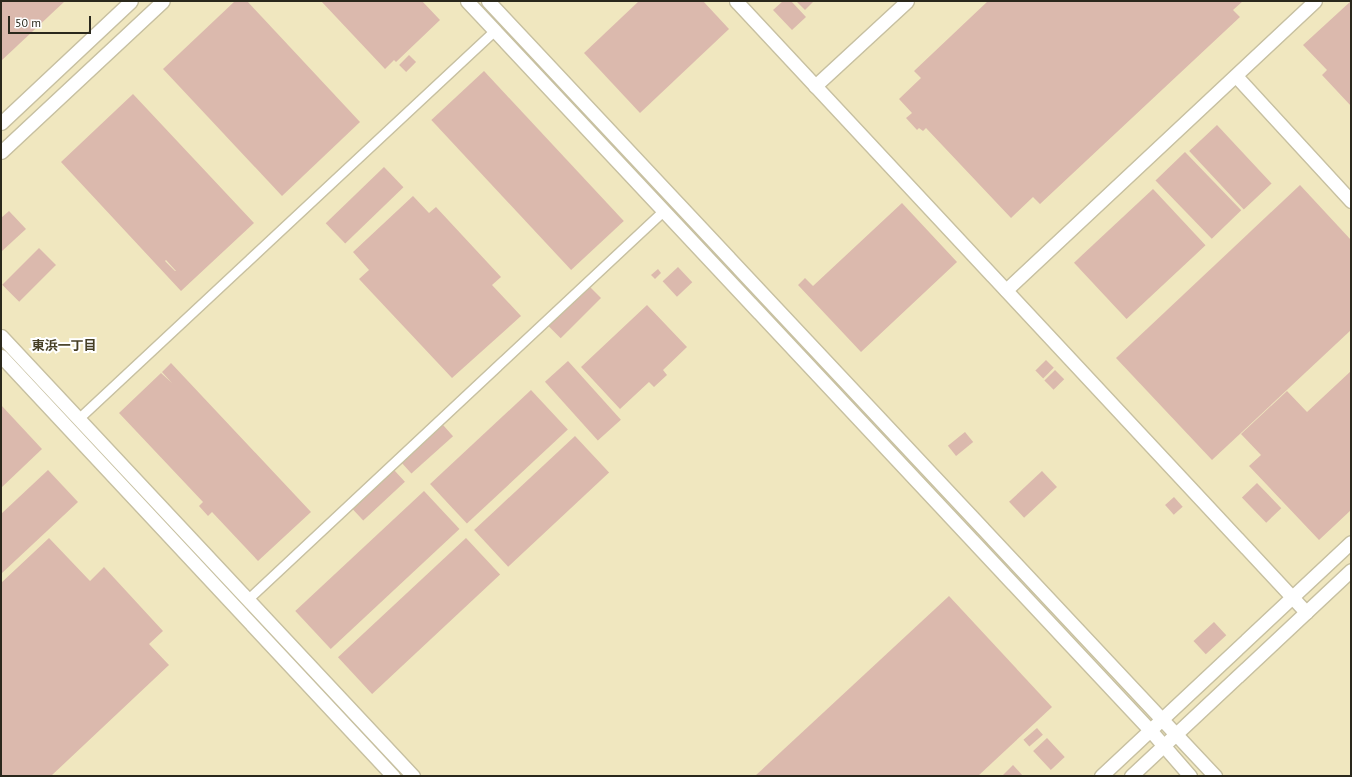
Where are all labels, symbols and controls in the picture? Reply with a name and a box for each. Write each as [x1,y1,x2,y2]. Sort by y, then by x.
scale bar [10,8,93,34]
text: 50 m [15,15,41,30]
district label: 東浜一丁目 [32,338,96,354]

